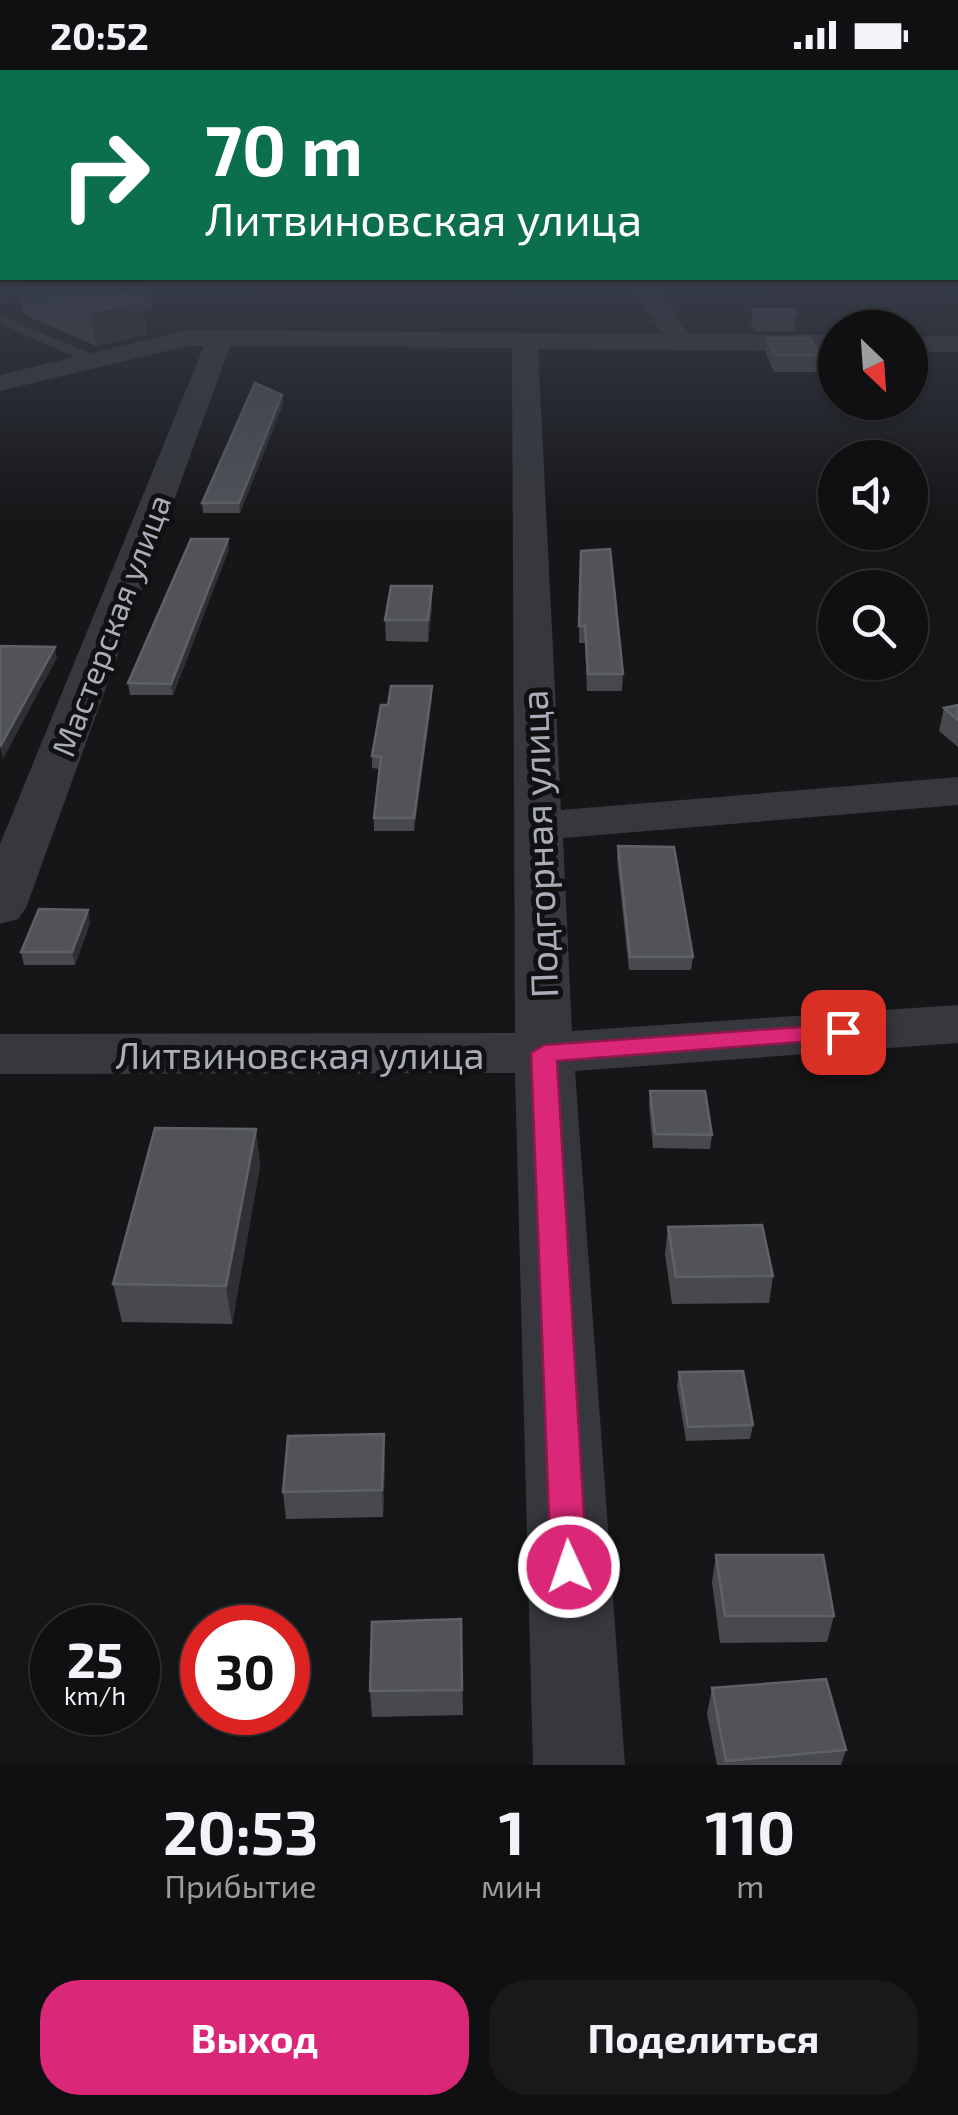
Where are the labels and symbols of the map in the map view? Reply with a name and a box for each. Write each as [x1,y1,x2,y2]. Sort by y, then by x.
north arrow [818,310,928,420]
street label: Мастерская улица [43,489,178,762]
street label: Подгорная улица [510,689,566,999]
pin [801,990,886,1075]
street label: Литвиновская улица [115,1031,485,1077]
position arrow [517,1515,621,1619]
speed limit sign: 30 [180,1605,310,1735]

